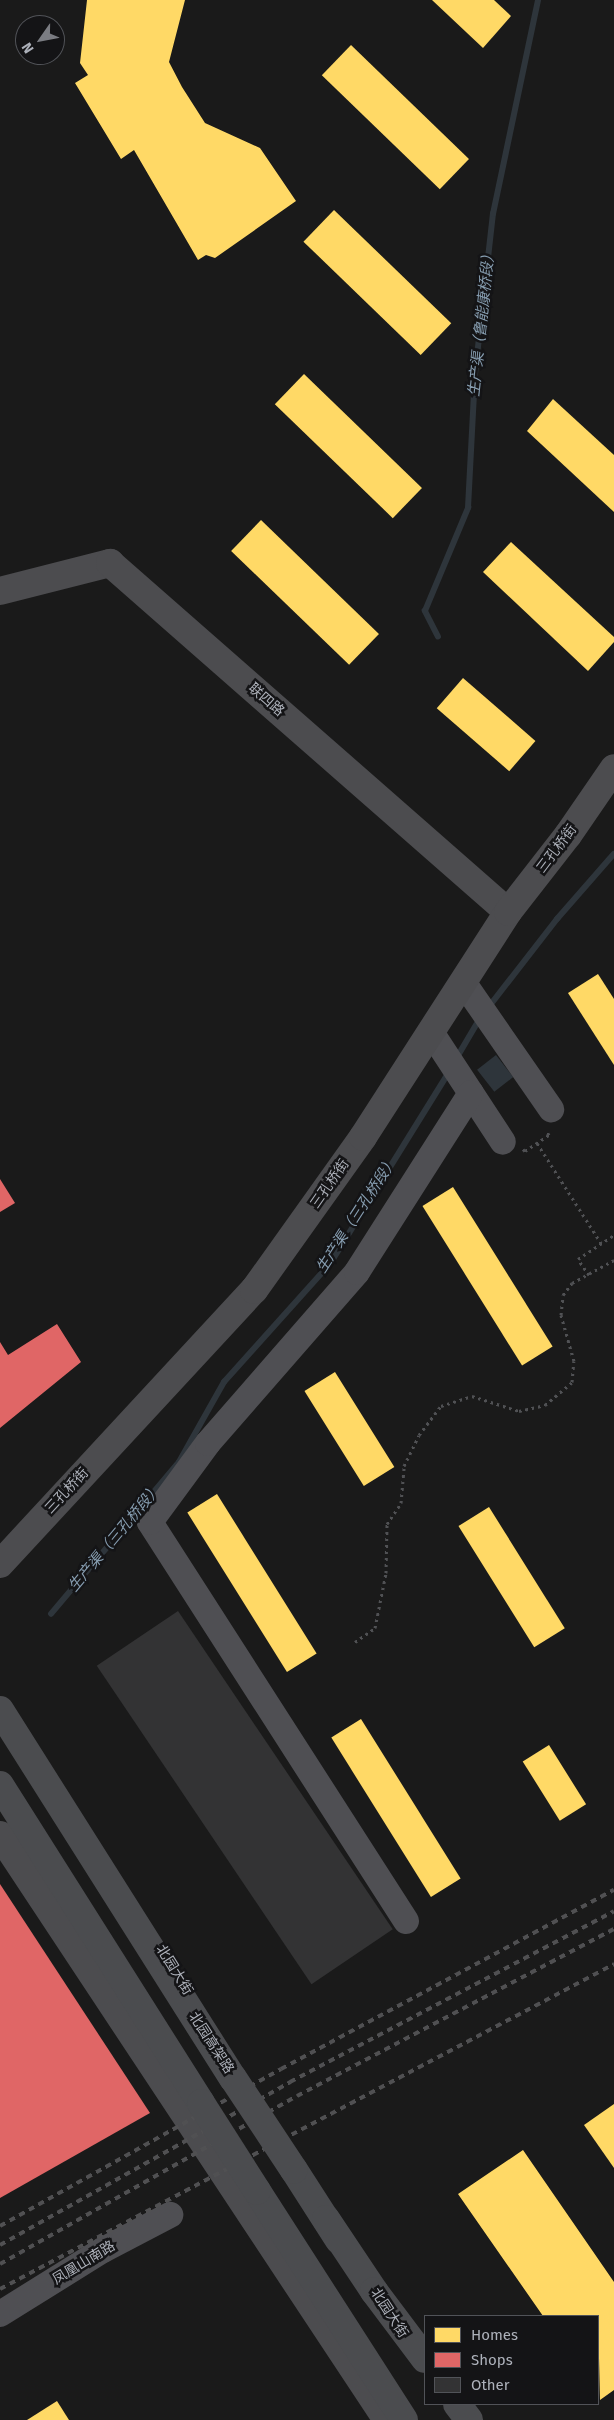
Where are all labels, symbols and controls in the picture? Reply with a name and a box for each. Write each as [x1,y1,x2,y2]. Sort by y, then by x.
north arrow [15,15,65,65]
text: N [18,39,38,56]
water label: 生产渠（鲁能康桥段） [465,246,499,398]
street label: 联四路 [245,680,287,720]
street label: 三孔桥街 [533,822,581,876]
water label: 生产渠（三孔桥段） [313,1153,401,1277]
street label: 三孔桥街 [307,1156,353,1212]
street label: 三孔桥街 [42,1465,92,1517]
water label: 生产渠（三孔桥段） [65,1481,165,1595]
street label: 北园大街 [152,1942,196,1998]
street label: 北园高架路 [185,2009,237,2077]
street label: 凤凰山南路 [50,2238,118,2288]
street label: 北园大街 [367,2285,411,2341]
legend [424,2315,599,2405]
text: Homes [471,2326,518,2344]
text: Shops [471,2351,513,2369]
text: Other [471,2376,510,2394]

